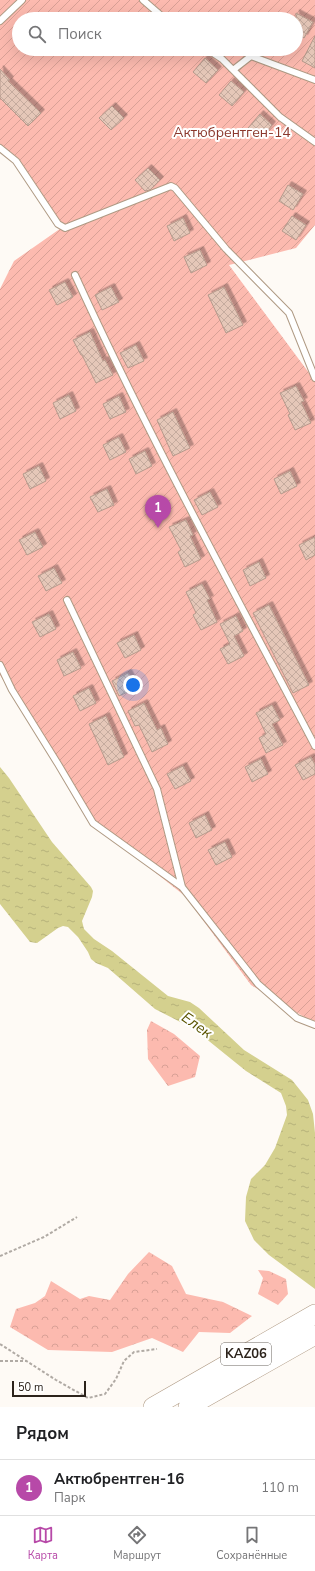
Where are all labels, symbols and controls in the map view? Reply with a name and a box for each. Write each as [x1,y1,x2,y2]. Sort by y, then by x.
search box [12,12,303,56]
icon: search [26,23,48,45]
text: Поиск [58,24,102,44]
park label: Актюбрентген-14 [173,123,291,142]
pin: 1 [145,495,171,528]
your location [123,675,143,695]
water label: Елек [178,1007,217,1043]
road number: KАZ06 [221,1343,271,1365]
scale bar [12,1379,86,1398]
text: 50 m [18,1380,43,1395]
text: Рядом [16,1422,69,1445]
text: Актюбрентген-16 [54,1469,184,1489]
text: 1 [25,1479,33,1497]
text: 110 m [261,1479,299,1497]
text: Парк [54,1489,85,1507]
tab: Карта [28,1524,58,1563]
tab: Маршрут [113,1524,161,1563]
tab: Сохранённые [216,1524,287,1563]

